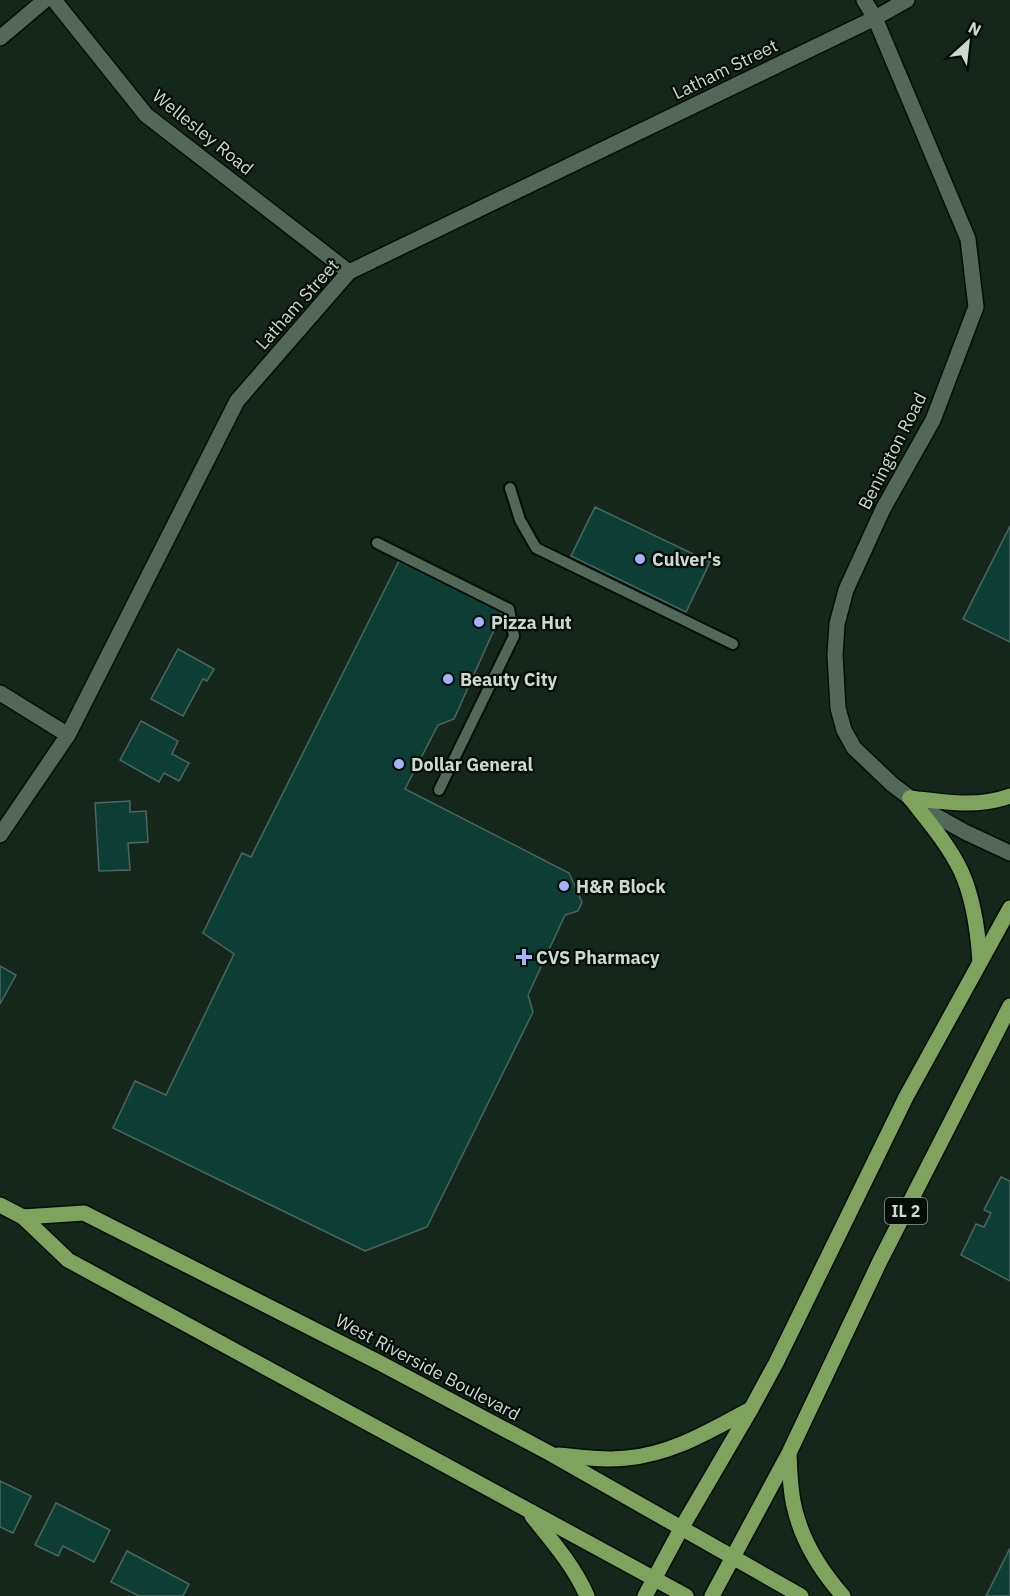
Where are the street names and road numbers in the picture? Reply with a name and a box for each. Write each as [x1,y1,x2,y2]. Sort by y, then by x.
street label: Latham Street [669,34,781,104]
street label: Wellesley Road [148,84,258,180]
street label: Latham Street [250,254,344,354]
street label: Benington Road [853,389,931,513]
road number: IL 2 [885,1198,927,1224]
street label: West Riverside Boulevard [332,1309,524,1425]

